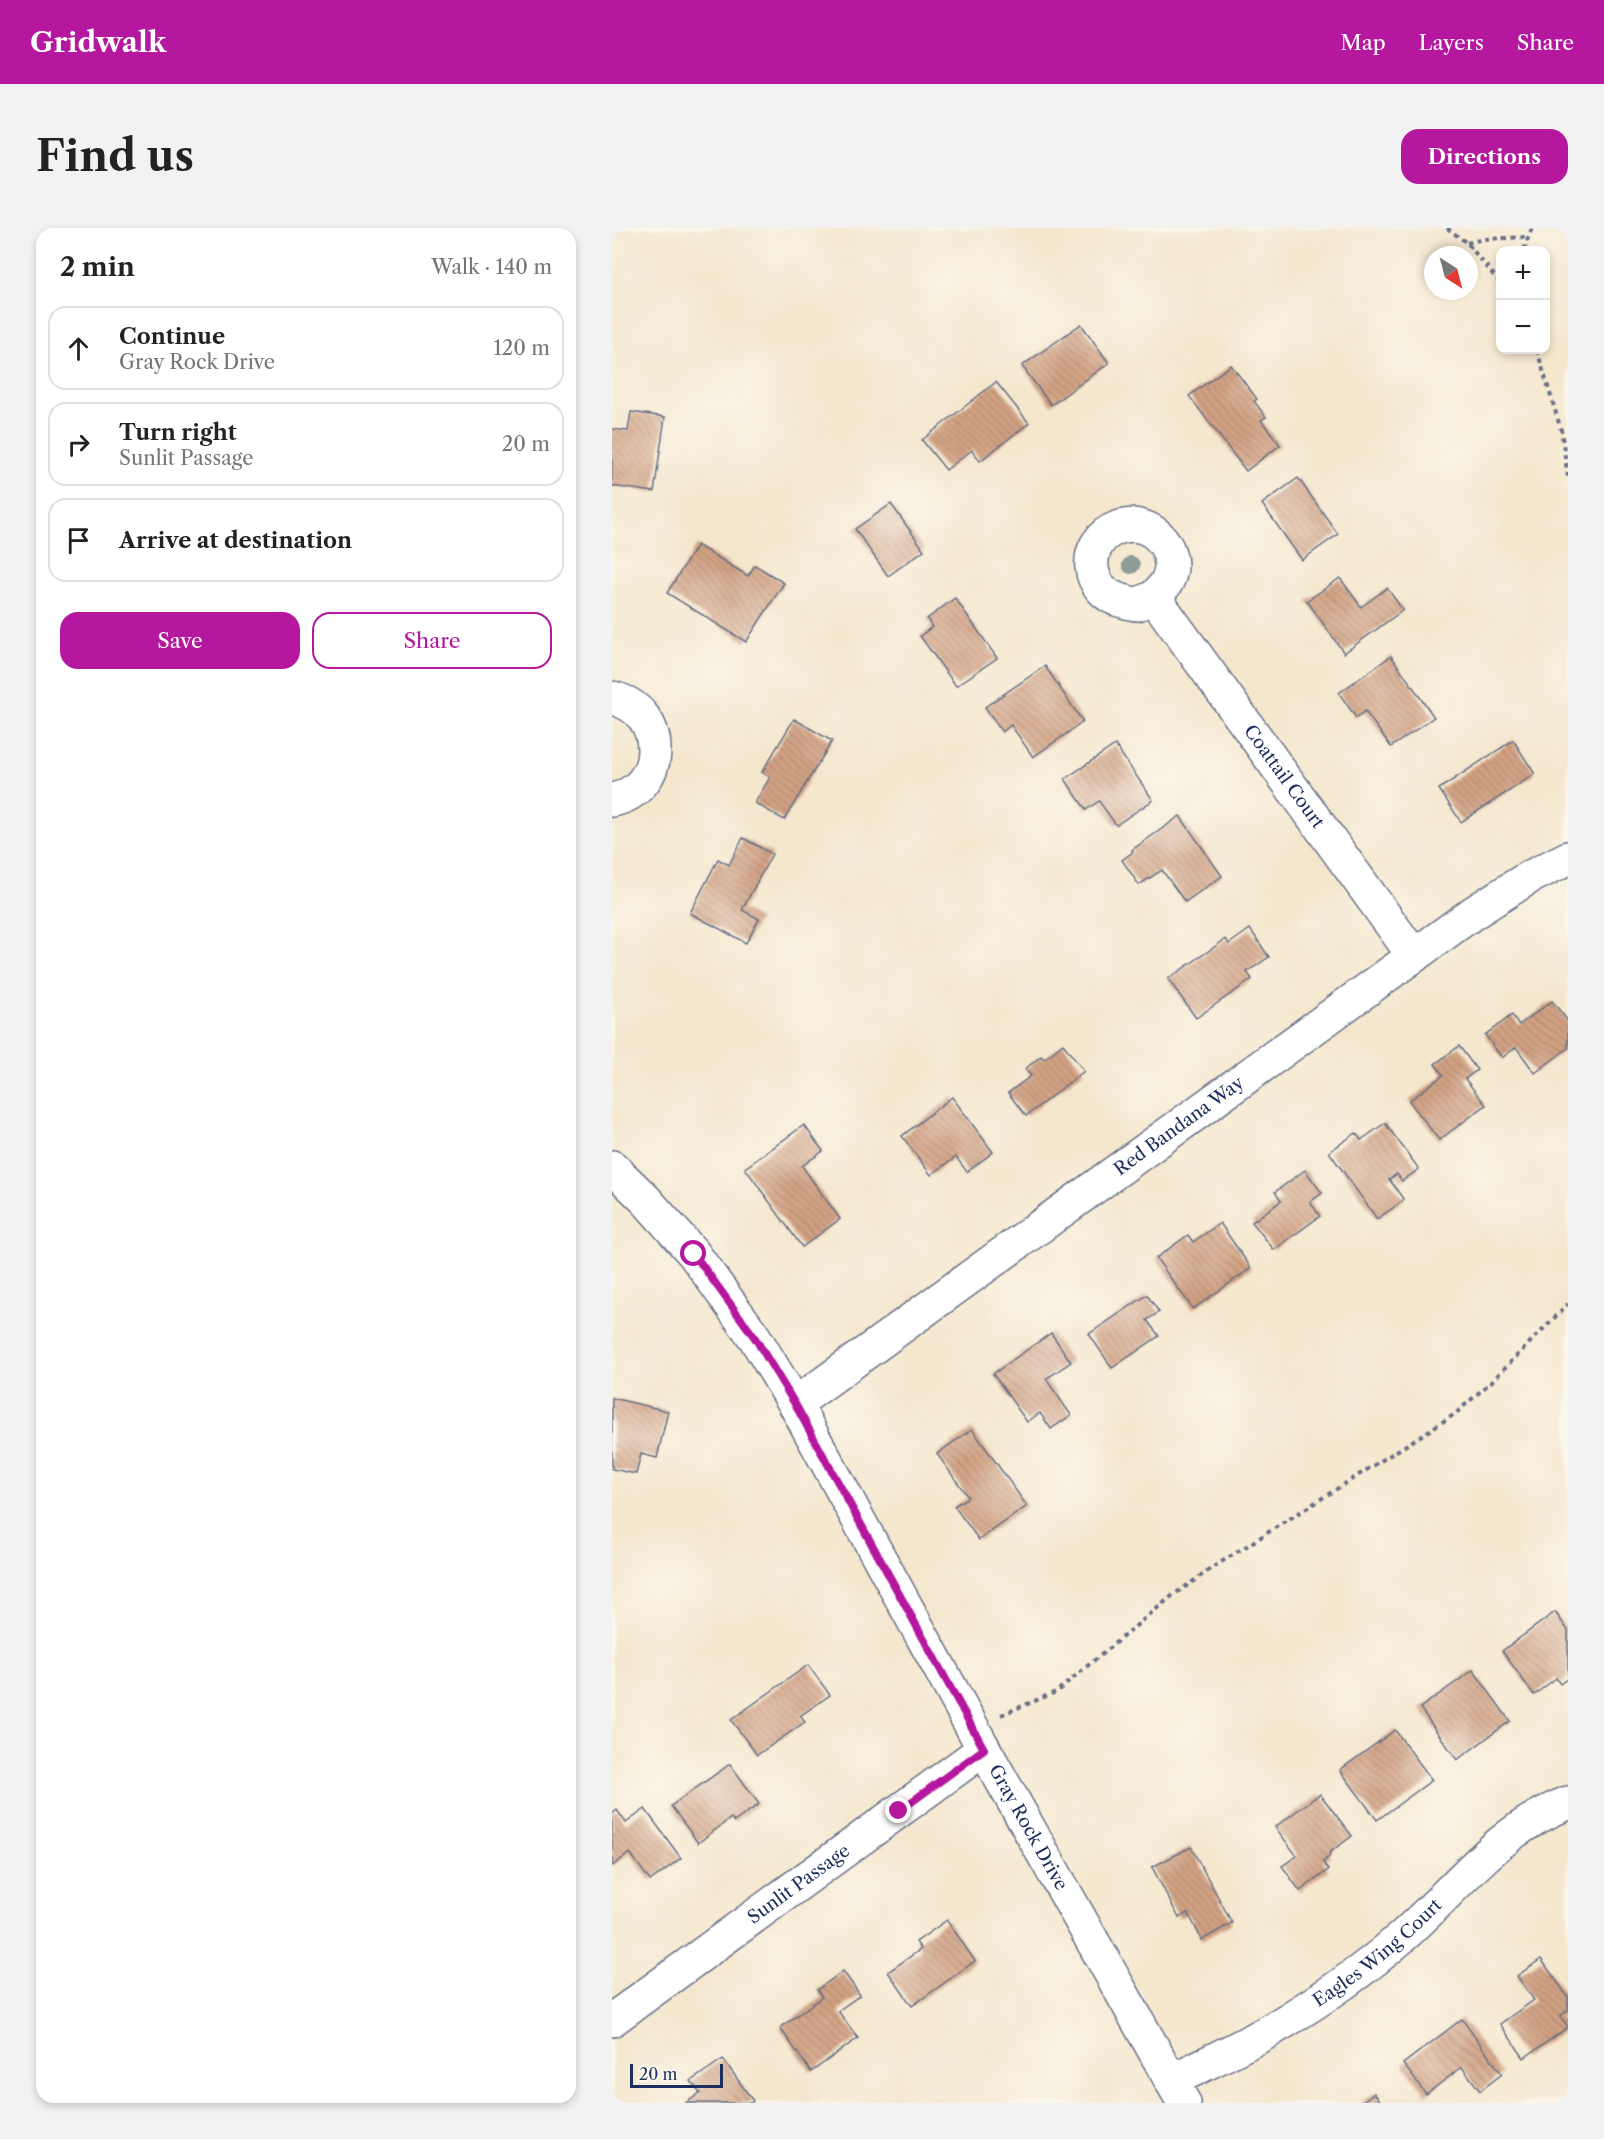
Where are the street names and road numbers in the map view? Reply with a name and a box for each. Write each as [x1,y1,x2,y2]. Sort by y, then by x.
street label: Coattail Court [1239,721,1329,833]
street label: Red Bandana Way [1110,1071,1249,1180]
street label: Gray Rock Drive [984,1761,1072,1894]
street label: Sunlit Passage [743,1839,854,1929]
street label: Eagles Wing Court [1309,1894,1447,2012]

